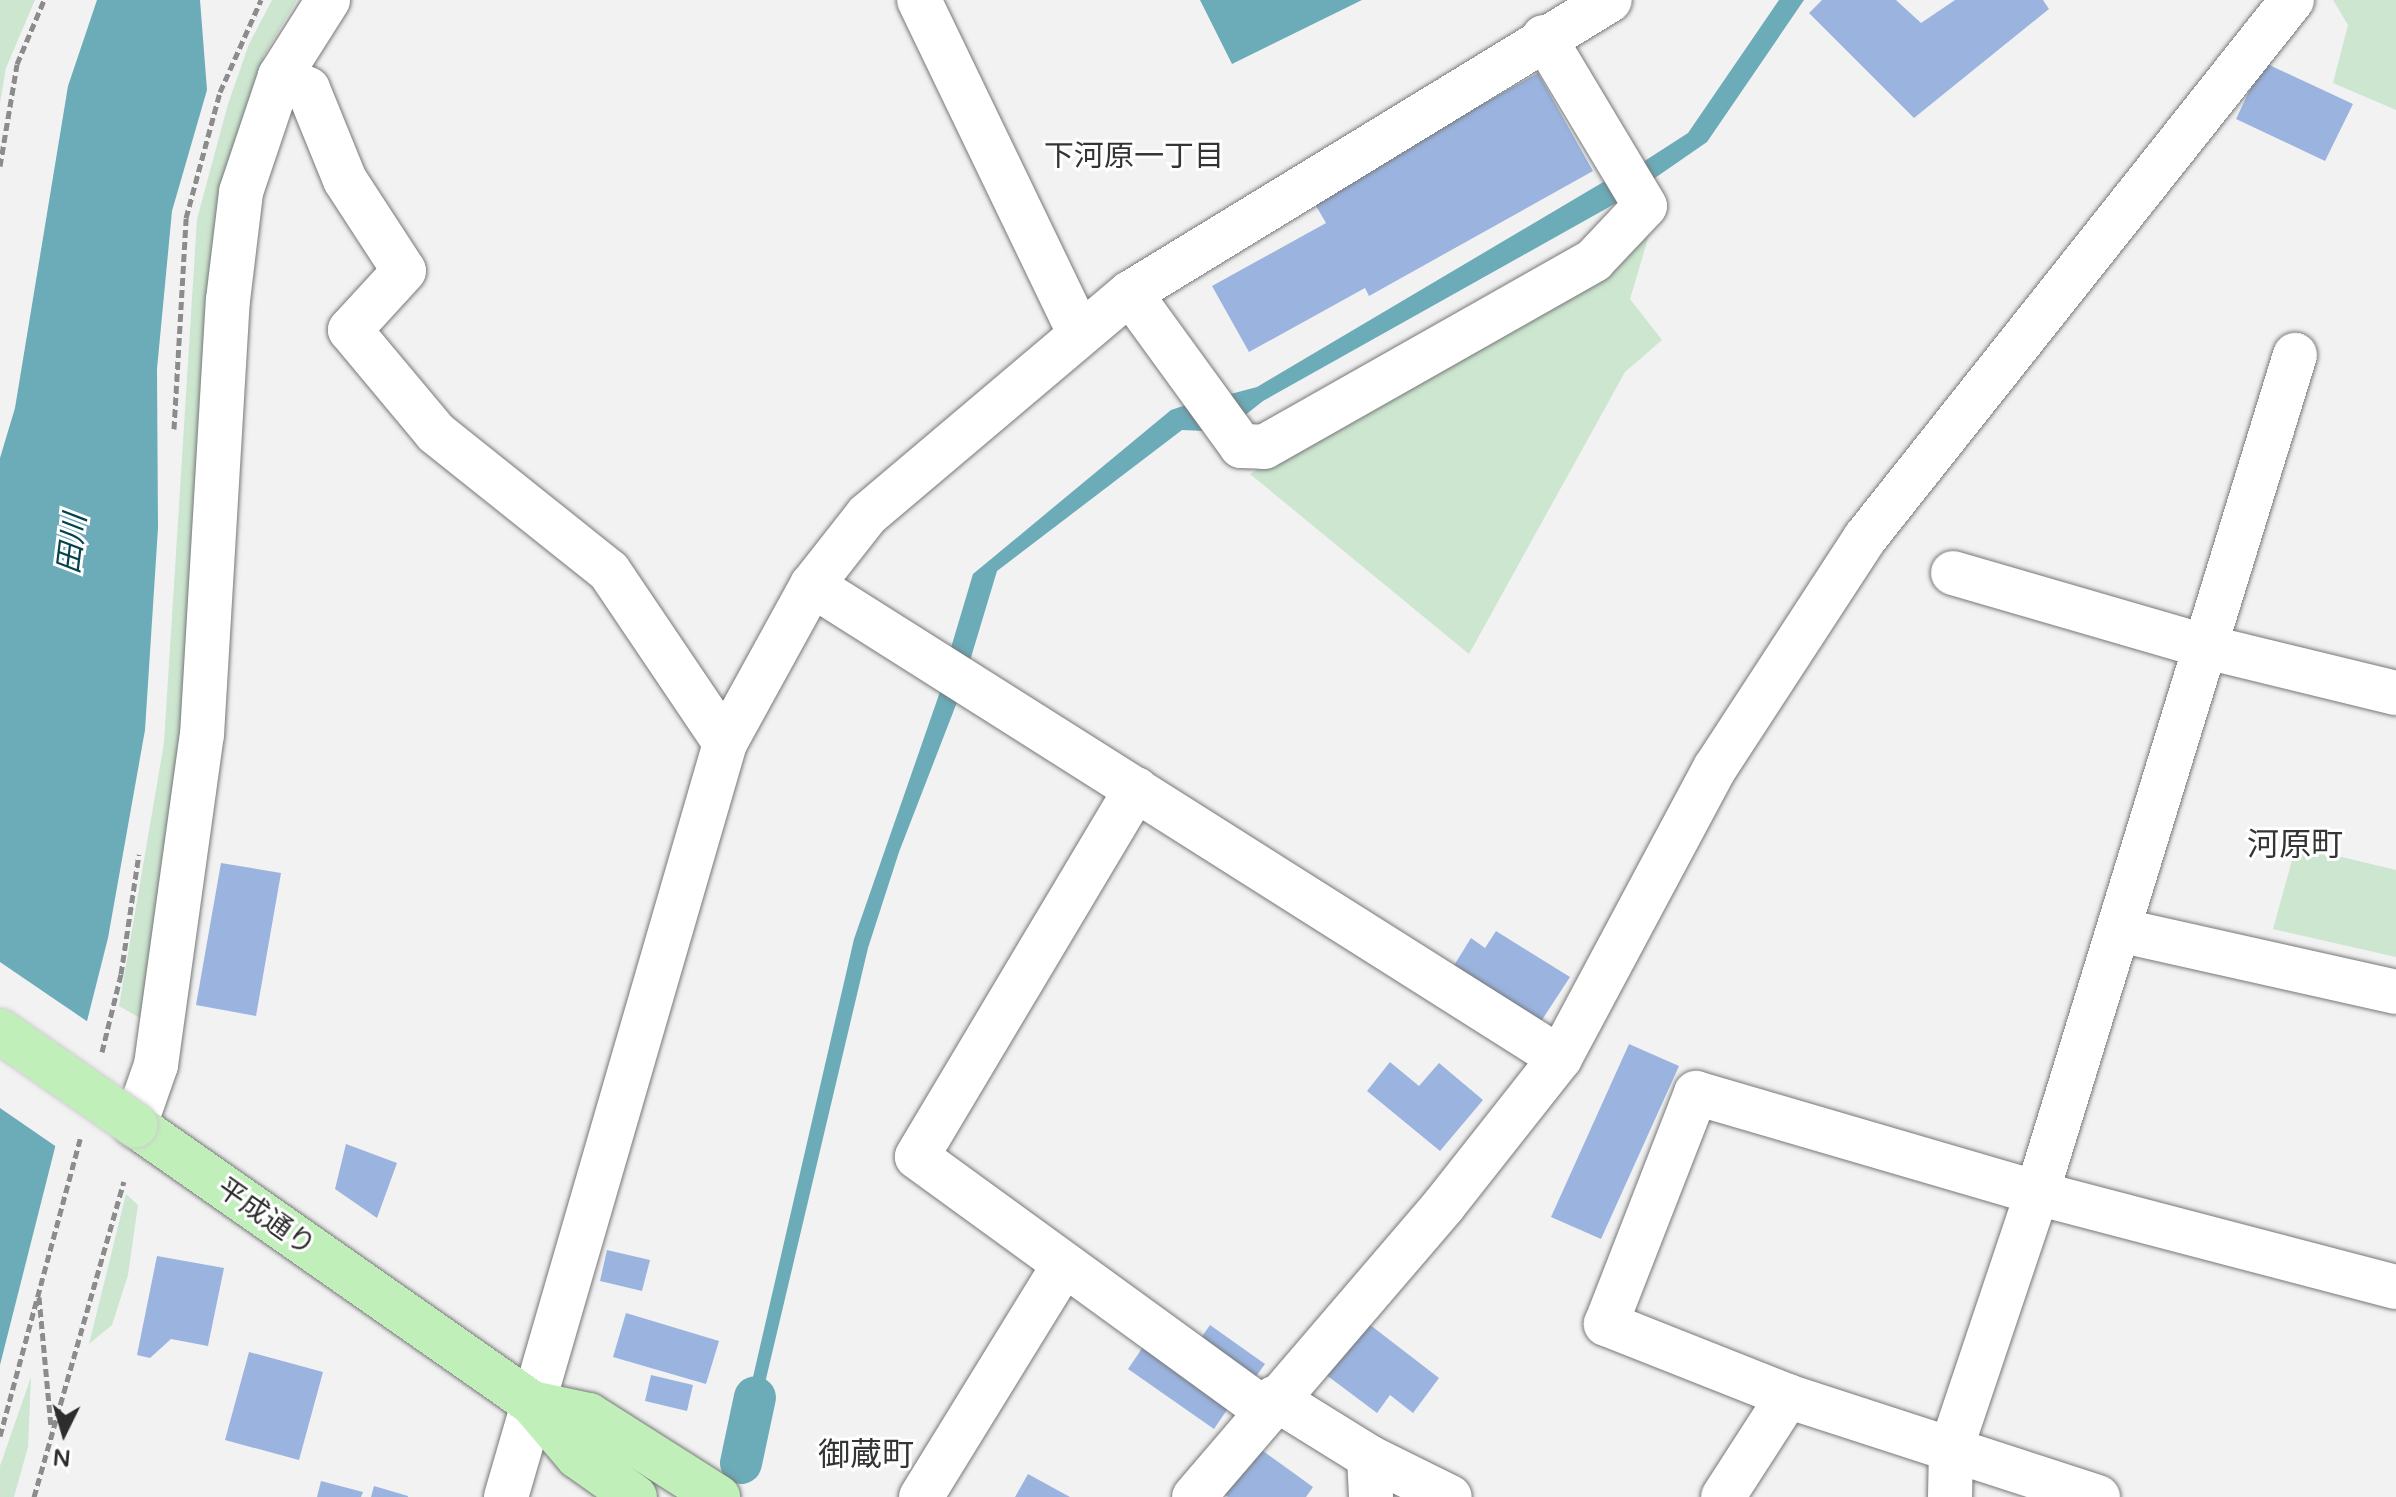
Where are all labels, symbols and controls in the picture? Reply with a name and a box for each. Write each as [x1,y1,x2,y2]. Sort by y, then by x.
district label: 下河原一丁目 [1044,139,1224,175]
water label: 田川 [51,512,95,576]
district label: 河原町 [2247,826,2343,864]
street label: 平成通り [210,1171,322,1263]
north arrow [24,1393,104,1473]
district label: 御蔵町 [818,1436,914,1474]
text: N [52,1443,72,1471]

